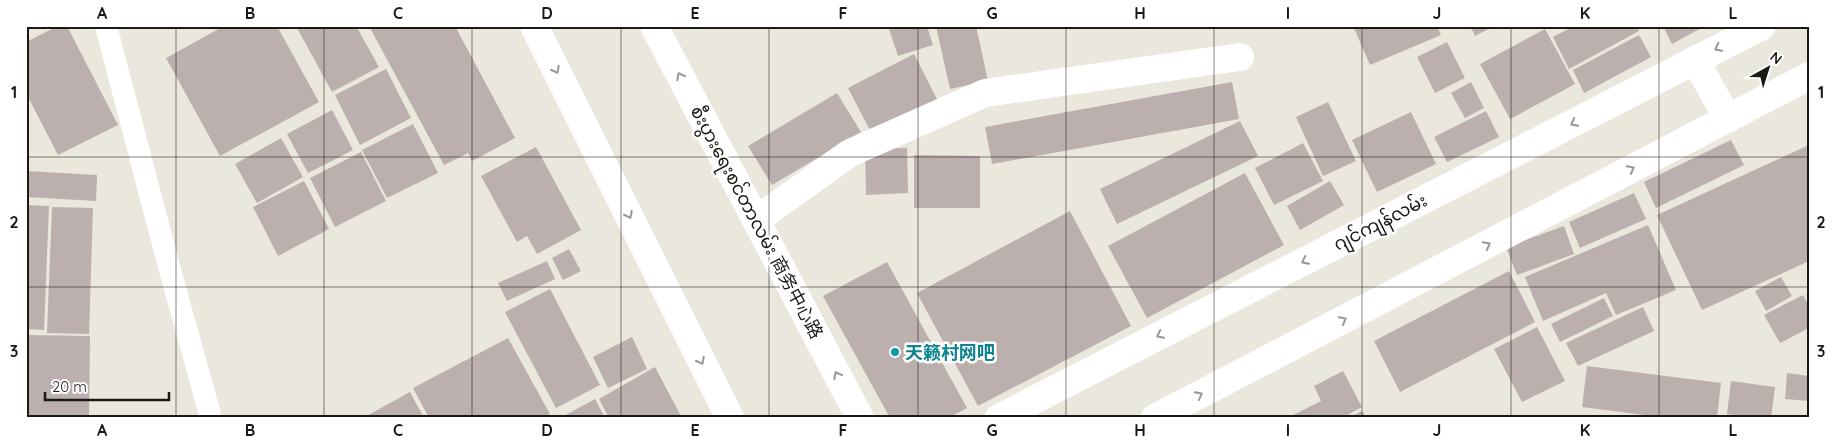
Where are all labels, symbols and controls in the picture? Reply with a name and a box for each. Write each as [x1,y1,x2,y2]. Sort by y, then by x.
text: A [97,3,108,23]
text: B [245,3,255,23]
text: C [393,3,403,23]
text: D [541,3,553,23]
text: E [690,3,700,23]
text: F [839,3,848,23]
text: G [986,3,998,23]
text: H [1134,3,1146,23]
text: I [1286,3,1290,23]
text: J [1433,3,1441,23]
text: K [1580,3,1590,23]
text: L [1729,3,1738,23]
one-way arrow [1714,42,1723,53]
north arrow [1742,42,1792,92]
text: N [1767,48,1786,68]
one-way arrow [550,65,560,74]
one-way arrow [676,72,686,81]
text: 1 [11,82,17,102]
text: 1 [1818,82,1824,102]
street label: စီးပွားရေးစင်တာလမ်း 商务中心路 [682,101,830,344]
one-way arrow [1570,117,1579,127]
one-way arrow [1625,165,1634,175]
street label: ဂျင်ကျန်လမ်း [1329,188,1433,259]
one-way arrow [623,210,633,219]
text: 2 [9,212,19,232]
text: 2 [1816,212,1826,232]
one-way arrow [1481,241,1490,251]
one-way arrow [1301,255,1310,265]
one-way arrow [1337,316,1346,326]
one-way arrow [1156,329,1165,339]
text: 3 [10,341,18,361]
place label: 天籁村网吧 [905,341,995,364]
text: 3 [1817,341,1825,361]
marker: 天籁村网吧 [889,346,901,358]
one-way arrow [695,355,705,364]
scale bar [45,369,169,401]
one-way arrow [833,371,843,380]
text: 20 m [52,377,87,396]
one-way arrow [1193,391,1202,401]
text: A [97,420,108,440]
text: B [245,420,255,440]
text: C [393,420,403,440]
text: D [541,420,553,440]
text: E [690,420,700,440]
text: F [839,420,848,440]
text: G [986,420,998,440]
text: H [1134,420,1146,440]
text: I [1286,420,1290,440]
text: J [1433,420,1441,440]
text: K [1580,420,1590,440]
text: L [1729,420,1738,440]

